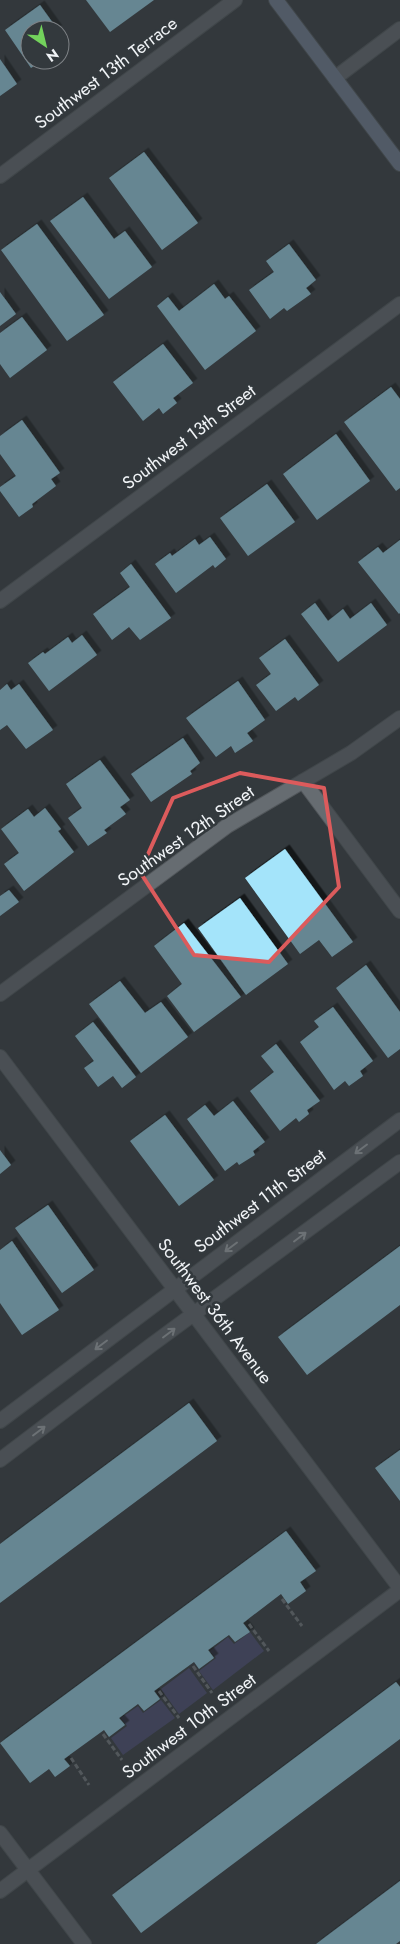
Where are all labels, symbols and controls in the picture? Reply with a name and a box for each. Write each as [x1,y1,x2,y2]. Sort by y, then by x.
street label: Southwest 13th Terrace [29,11,183,135]
north arrow [20,20,70,70]
text: N [42,44,63,67]
street label: Southwest 13th Street [117,378,262,496]
street label: Southwest 12th Street [112,779,260,893]
street label: Southwest 11th Street [189,1142,332,1259]
one-way arrow [354,1144,368,1154]
one-way arrow [293,1232,307,1242]
street label: Southwest 36th Avenue [152,1233,278,1389]
one-way arrow [225,1241,238,1252]
one-way arrow [162,1328,176,1338]
one-way arrow [95,1339,108,1350]
one-way arrow [32,1425,45,1436]
street label: Southwest 10th Street [116,1666,262,1785]

